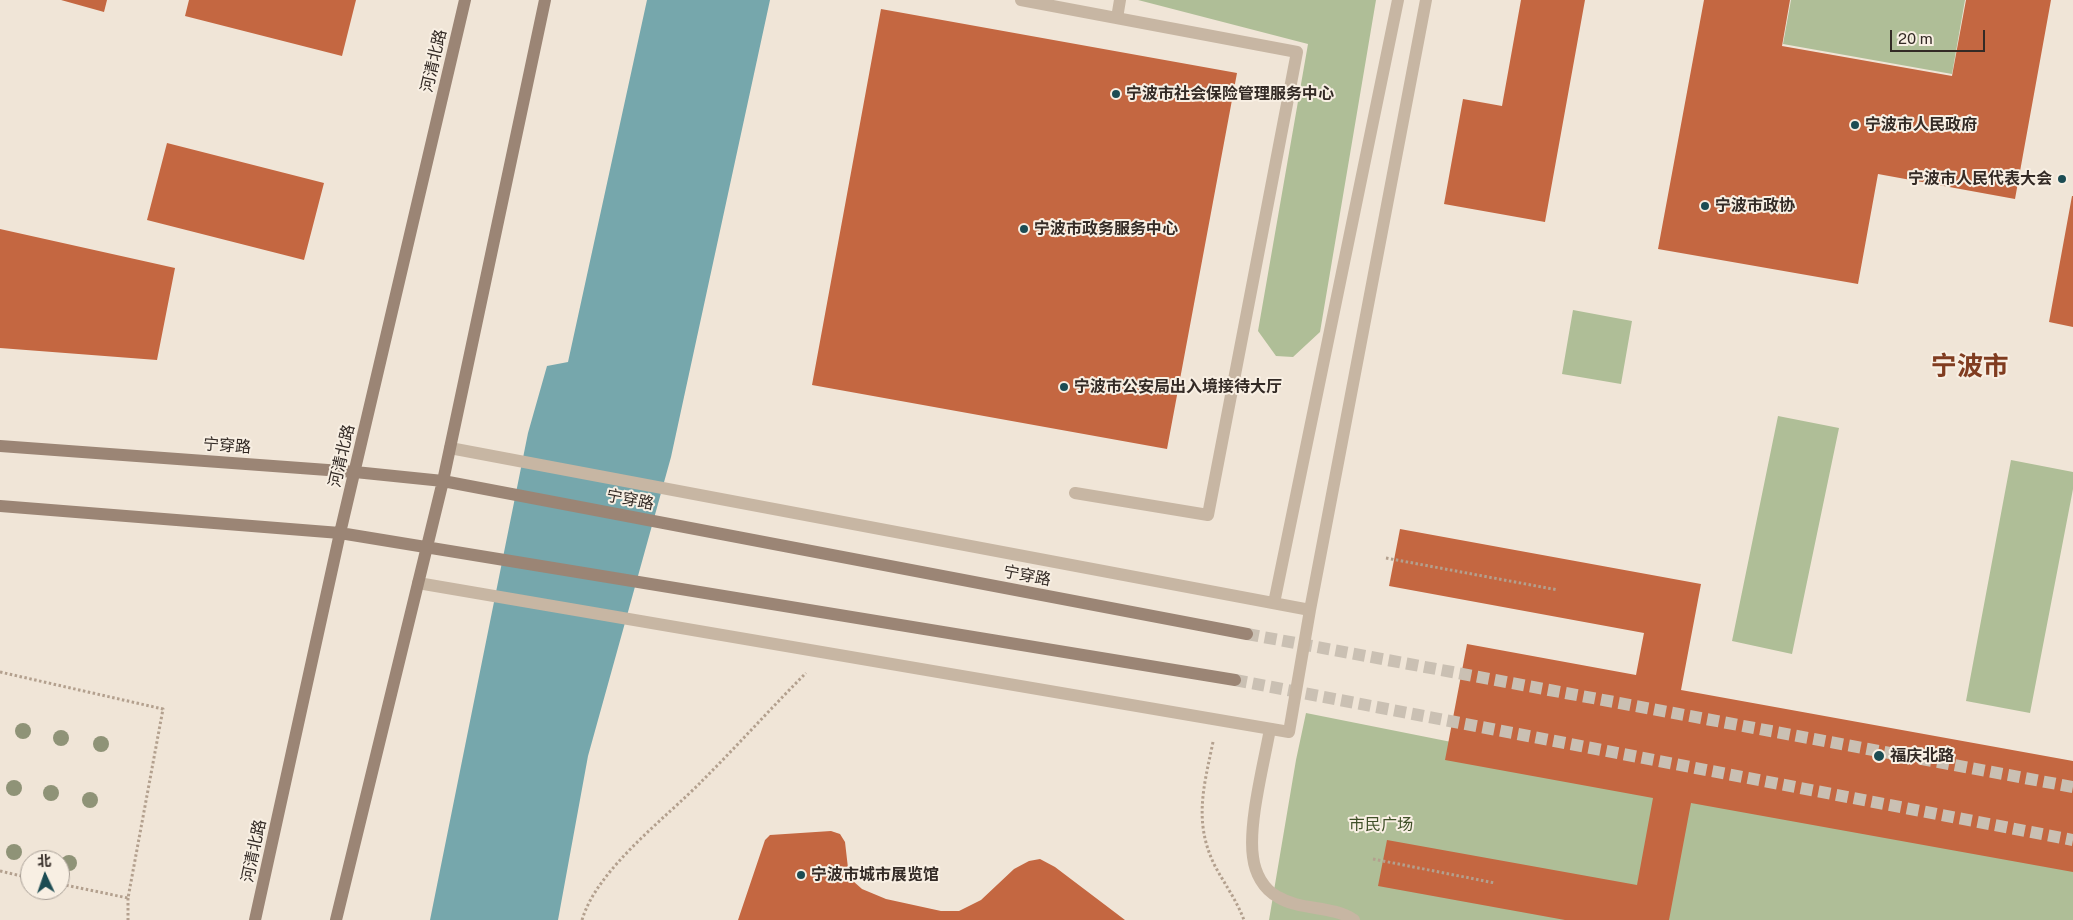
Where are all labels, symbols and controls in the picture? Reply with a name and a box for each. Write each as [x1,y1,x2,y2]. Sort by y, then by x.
scale bar [1893,20,1988,52]
street label: 河清北路 [417,28,451,94]
text: 20 m [1898,30,1933,47]
place label: 宁波市社会保险管理服务中心 [1126,84,1334,104]
marker: 宁波市社会保险管理服务中心 [1110,88,1122,100]
place label: 宁波市人民政府 [1865,115,1977,135]
marker: 宁波市人民政府 [1849,119,1861,131]
place label: 宁波市人民代表大会 [1908,169,2052,189]
marker: 宁波市人民代表大会 [2056,173,2068,185]
place label: 宁波市政协 [1715,196,1795,216]
marker: 宁波市政协 [1699,200,1711,212]
place label: 宁波市政务服务中心 [1034,219,1178,239]
marker: 宁波市政务服务中心 [1018,223,1030,235]
district label: 宁波市 [1931,351,2009,383]
place label: 宁波市公安局出入境接待大厅 [1074,377,1282,397]
marker: 宁波市公安局出入境接待大厅 [1058,381,1070,393]
street label: 河清北路 [325,423,359,489]
street label: 宁穿路 [202,435,252,457]
street label: 宁穿路 [605,486,655,514]
street label: 宁穿路 [1002,562,1052,590]
place label: 福庆北路 [1890,746,1954,766]
marker: 福庆北路 [1872,749,1886,763]
park label: 市民广场 [1349,815,1413,835]
street label: 河清北路 [238,818,270,884]
north arrow [20,850,70,900]
text: 北 [37,853,52,869]
place label: 宁波市城市展览馆 [811,865,939,885]
marker: 宁波市城市展览馆 [795,869,807,881]

